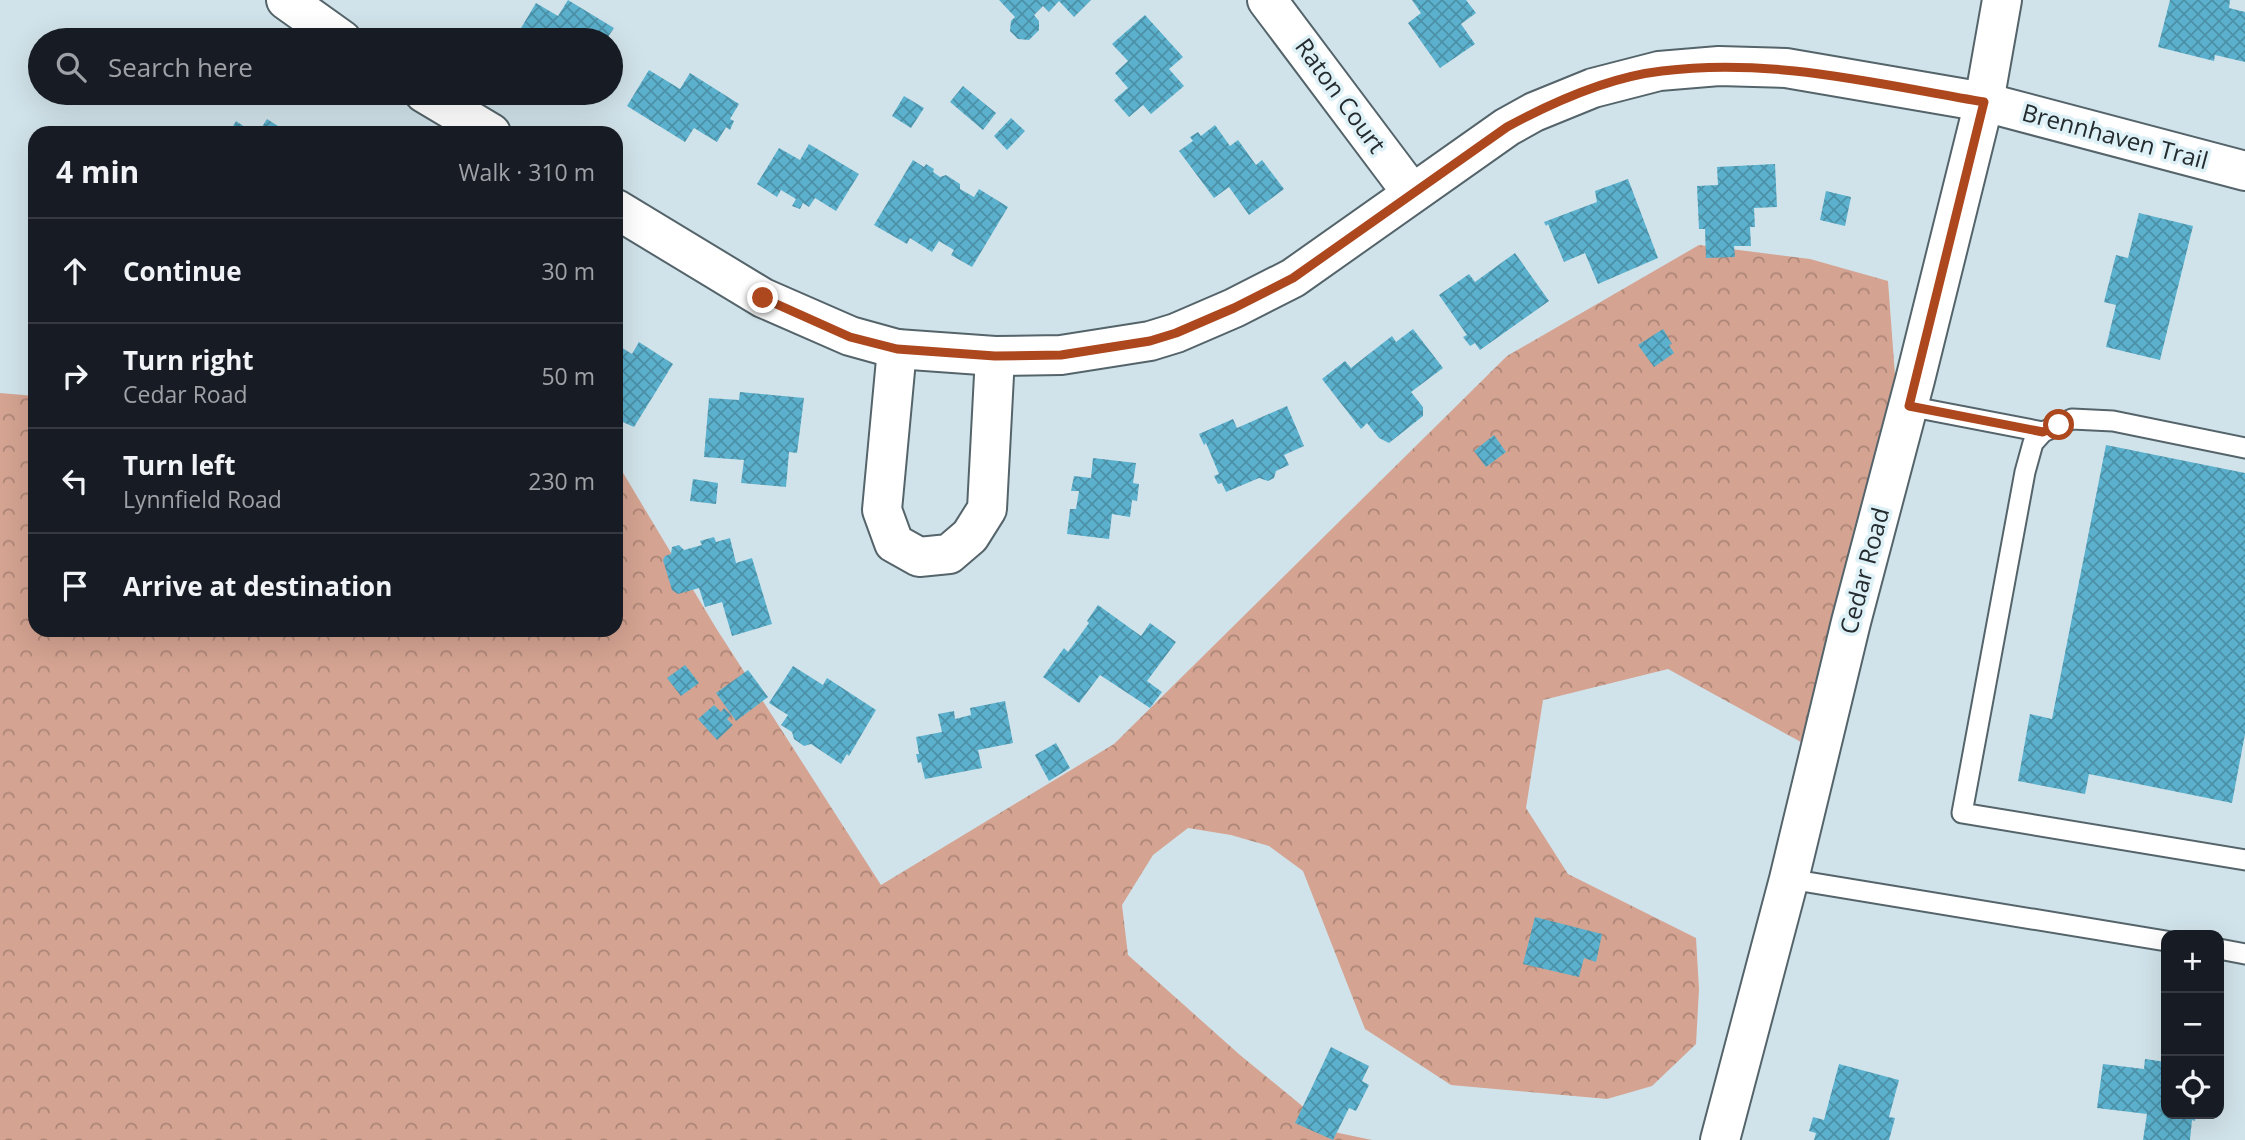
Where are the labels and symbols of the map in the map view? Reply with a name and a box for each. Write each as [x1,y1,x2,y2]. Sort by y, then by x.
street label: Raton Court [1288,31,1394,159]
street label: Brennhaven Trail [2019,95,2212,176]
route end [747,282,778,313]
route start [2043,409,2074,440]
street label: Cedar Road [1831,504,1896,638]

